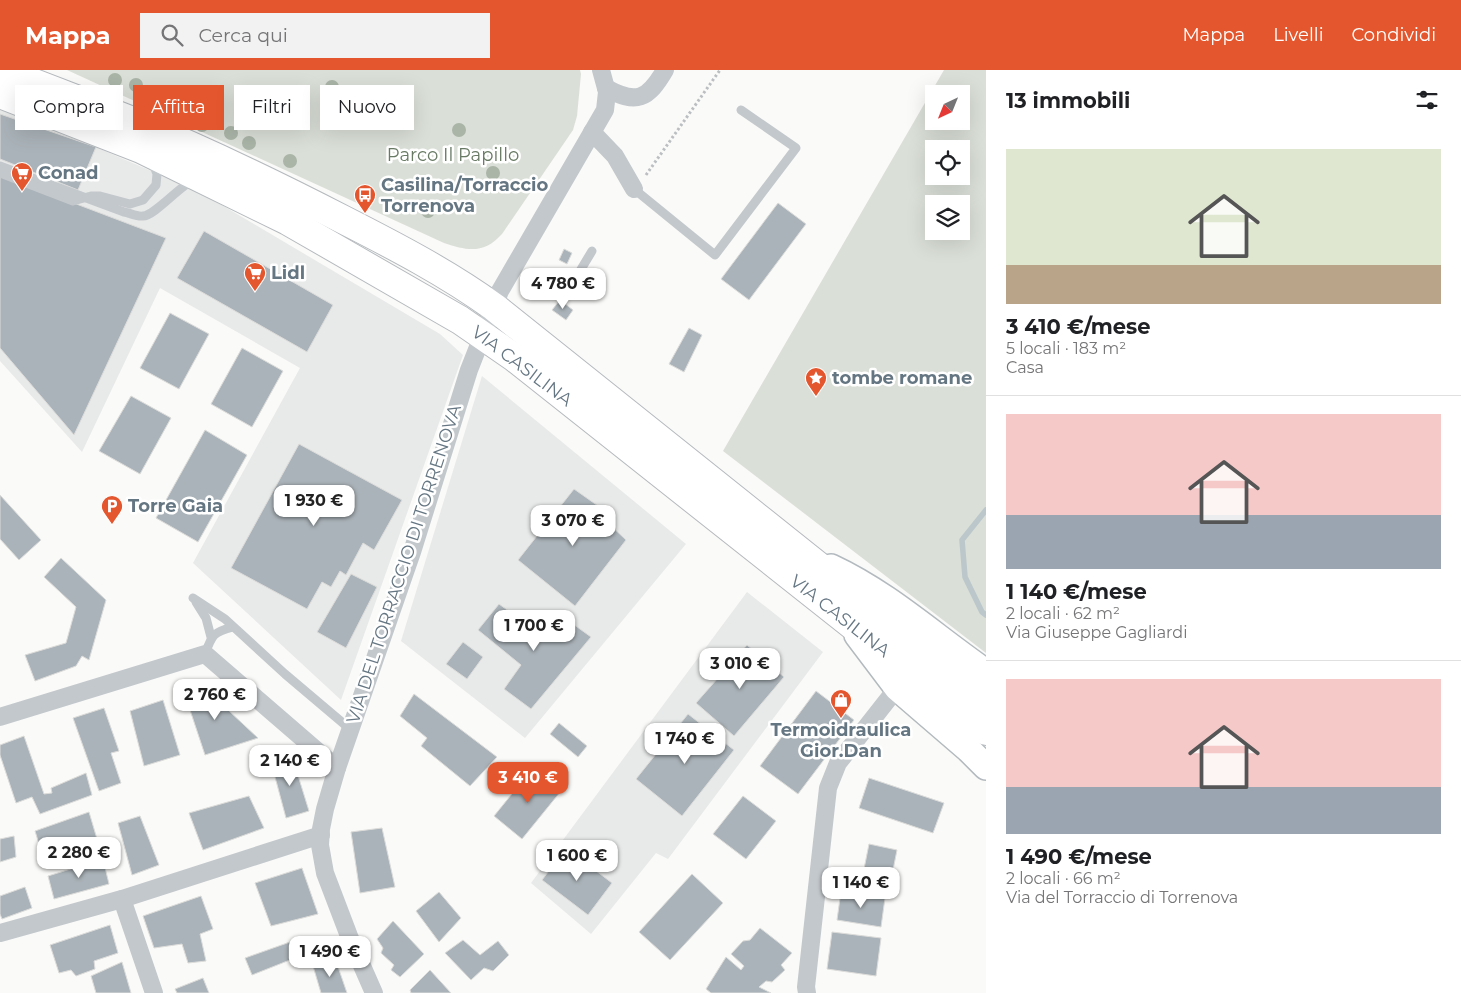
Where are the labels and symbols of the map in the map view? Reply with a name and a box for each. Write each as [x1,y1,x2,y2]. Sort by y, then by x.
north arrow [925,85,970,130]
park label: Parco Il Papillo [387,144,519,166]
supermarket icon: Conad [10,161,34,192]
place label: Conad [38,162,99,184]
place label: Casilina/Torraccio Torrenova [381,174,548,217]
bus stop icon: Casilina/Torraccio Torrenova [353,183,377,214]
supermarket icon: Lidl [243,261,267,292]
place label: Lidl [271,262,305,284]
pin: 4 780 € [517,268,609,310]
street label: VIA CASILINA [467,321,577,411]
place icon: tombe romane [804,366,828,397]
place label: tombe romane [832,367,972,389]
street label: VIA DEL TORRACCIO DI TORRENOVA [342,402,466,726]
pin: 1 930 € [268,484,360,527]
parking icon: Torre Gaia [100,494,124,525]
place label: Torre Gaia [128,495,223,517]
pin: 3 070 € [527,504,619,547]
street label: VIA CASILINA [786,570,894,662]
pin: 1 700 € [488,610,580,652]
pin: 3 010 € [694,648,786,690]
pin: 2 760 € [169,678,261,721]
shop icon: Termoidraulica Gior.Dan [829,688,853,719]
place label: Termoidraulica Gior.Dan [771,719,911,762]
pin: 1 740 € [639,722,731,765]
pin: 2 140 € [244,744,336,787]
pin: 3 410 € [482,762,574,804]
pin: 2 280 € [33,836,125,879]
pin: 1 600 € [531,840,623,882]
pin: 1 140 € [815,866,907,909]
pin: 1 490 € [284,936,376,978]

